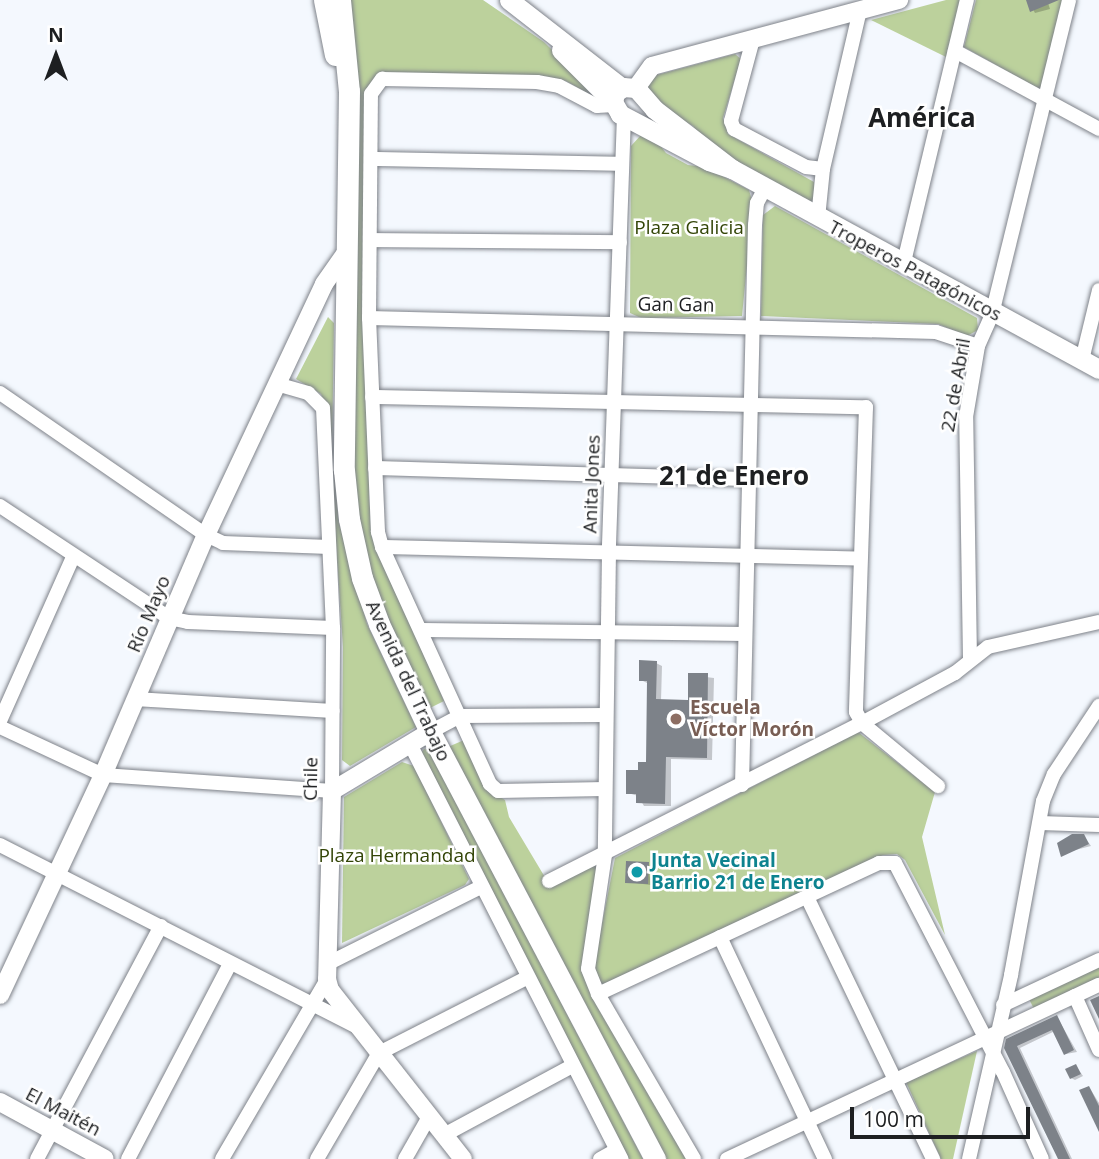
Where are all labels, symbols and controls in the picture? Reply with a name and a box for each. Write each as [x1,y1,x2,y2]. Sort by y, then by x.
north arrow [21,21,91,91]
text: N [48,22,64,48]
district label: América [868,102,976,134]
street label: Troperos Patagónicos [825,216,1005,326]
park label: Plaza Galicia [634,217,744,239]
street label: Gan Gan [637,293,715,317]
street label: 22 de Abril [937,336,975,434]
street label: Anita Jones [579,434,605,534]
district label: 21 de Enero [659,460,809,492]
street label: Río Mayo [123,572,175,656]
street label: Avenida del Trabajo [361,597,455,765]
place label: Escuela Víctor Morón [690,697,814,741]
marker: Escuela Víctor Morón [668,711,684,727]
street label: Chile [299,757,323,801]
park label: Plaza Hermandad [318,845,476,867]
place label: Junta Vecinal Barrio 21 de Enero [651,850,825,894]
marker: Junta Vecinal Barrio 21 de Enero [629,864,645,880]
street label: El Maitén [22,1083,104,1141]
scale bar [854,1092,1034,1136]
text: 100 m [863,1105,924,1133]

